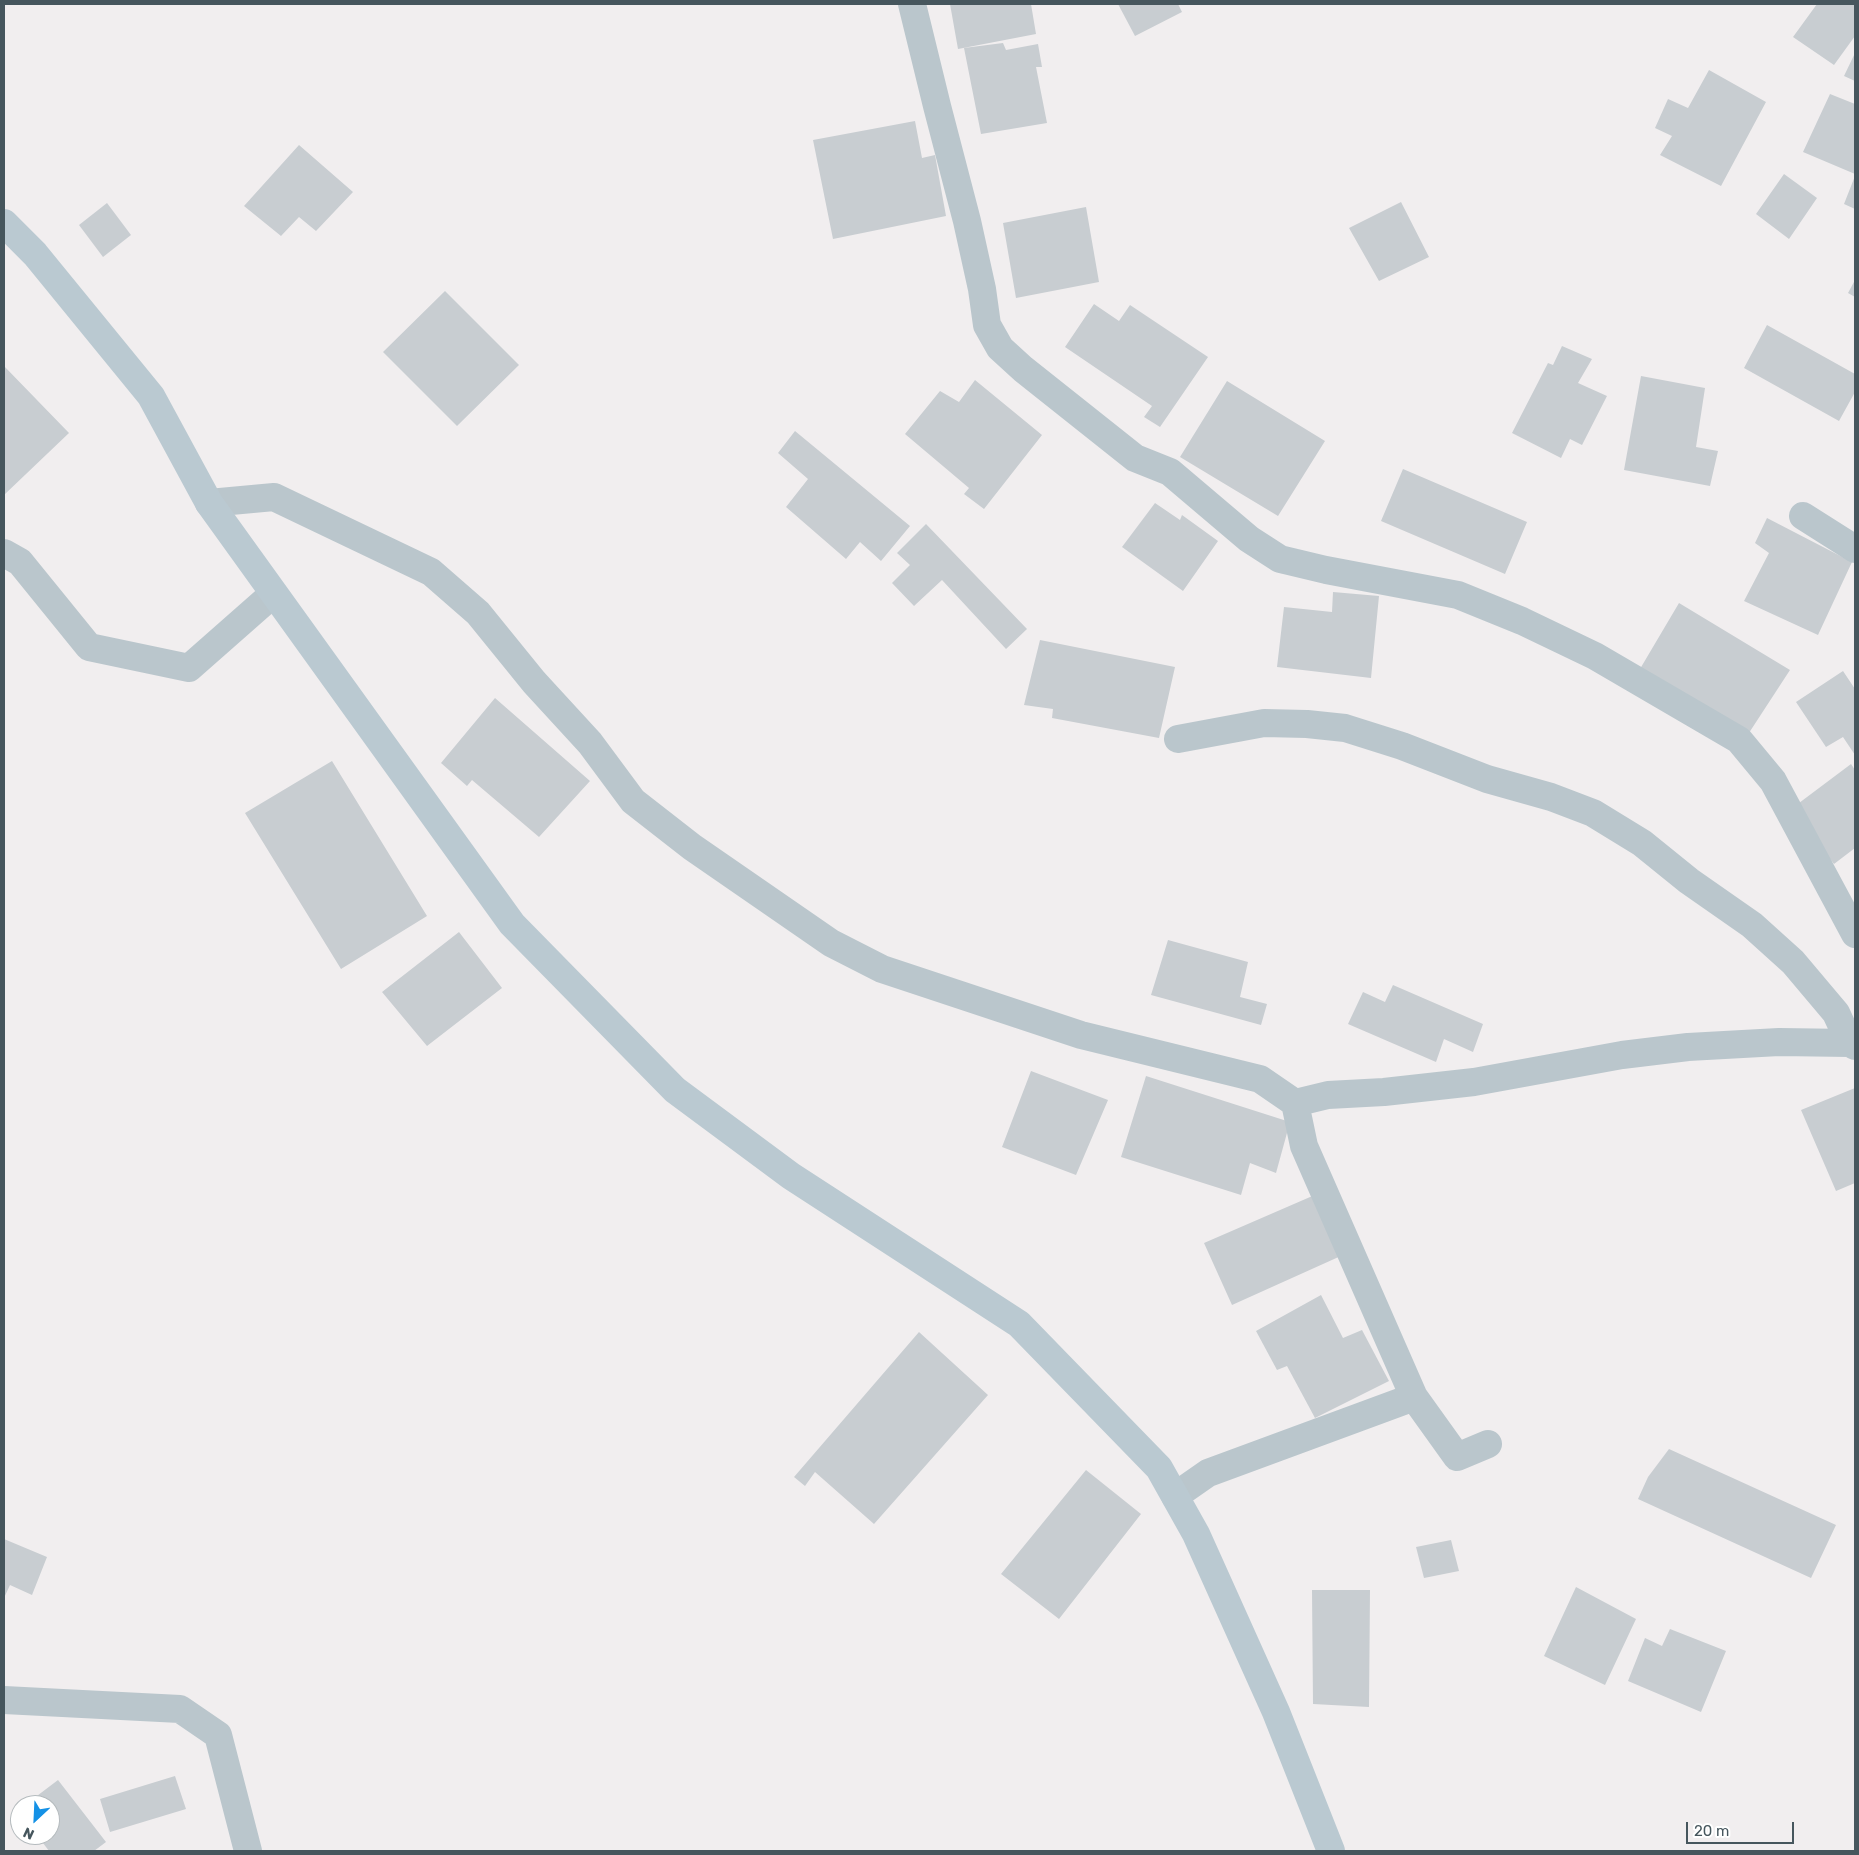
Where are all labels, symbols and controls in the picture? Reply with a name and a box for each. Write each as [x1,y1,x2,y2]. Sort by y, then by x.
north arrow [10,1795,60,1845]
scale bar [1689,1812,1796,1844]
text: 20 m [1694,1822,1729,1840]
text: N [21,1823,37,1843]

